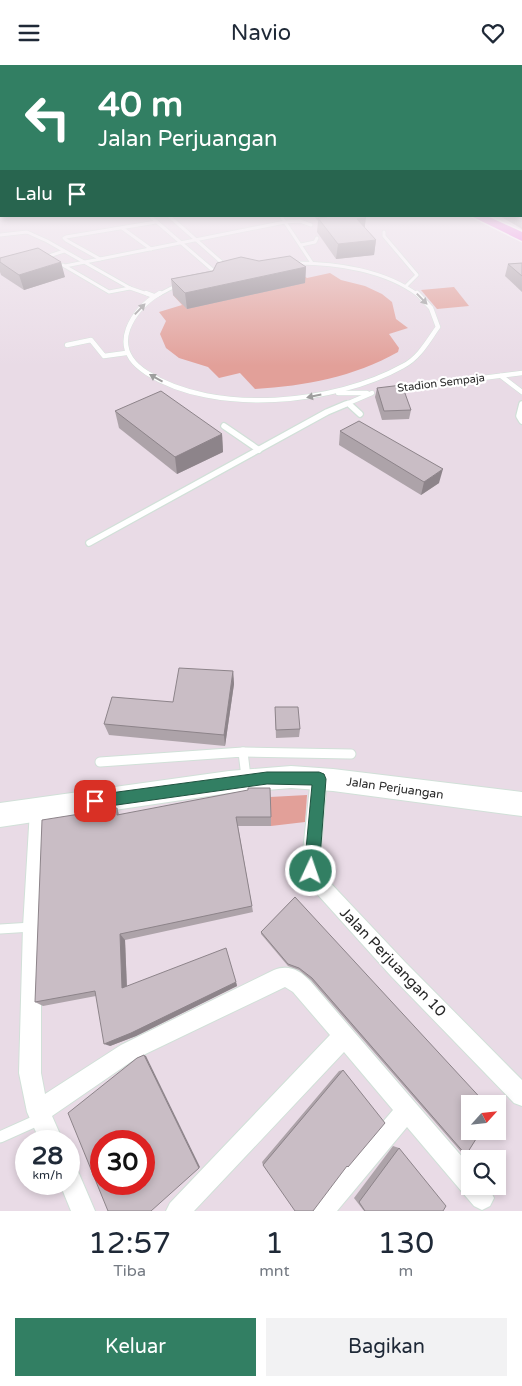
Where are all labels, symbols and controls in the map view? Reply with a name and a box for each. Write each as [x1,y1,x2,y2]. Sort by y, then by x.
icon: menu [15,19,43,47]
icon: heart [479,19,507,47]
text: Navio [231,20,291,46]
text: 40 m [98,84,183,126]
icon: left [15,85,80,150]
text: Jalan Perjuangan [98,126,277,152]
icon: arrive [63,180,91,208]
text: Lalu [15,183,53,205]
one-way arrow [416,293,428,305]
one-way arrow [134,303,146,315]
street label: Stadion Sempaja [397,371,485,395]
one-way arrow [148,374,163,382]
one-way arrow [306,392,322,400]
street label: Jalan Perjuangan [346,774,444,802]
pin [74,780,116,822]
icon: arrive [81,787,109,815]
position arrow [284,844,336,896]
street label: Jalan Perjuangan 10 [336,904,450,1020]
north arrow [461,1095,506,1140]
map controls [461,1095,506,1195]
speed limit sign: 30 [90,1130,155,1195]
text: 28 [32,1141,63,1171]
button: search [461,1150,506,1195]
text: km/h [32,1168,63,1182]
text: 12:57 [88,1225,171,1262]
text: 1 [265,1225,284,1262]
text: 130 [377,1225,434,1262]
text: Tiba [113,1261,146,1281]
text: mnt [259,1261,290,1281]
text: m [398,1261,413,1281]
button: Keluar [15,1318,256,1376]
button: Bagikan [266,1318,507,1376]

